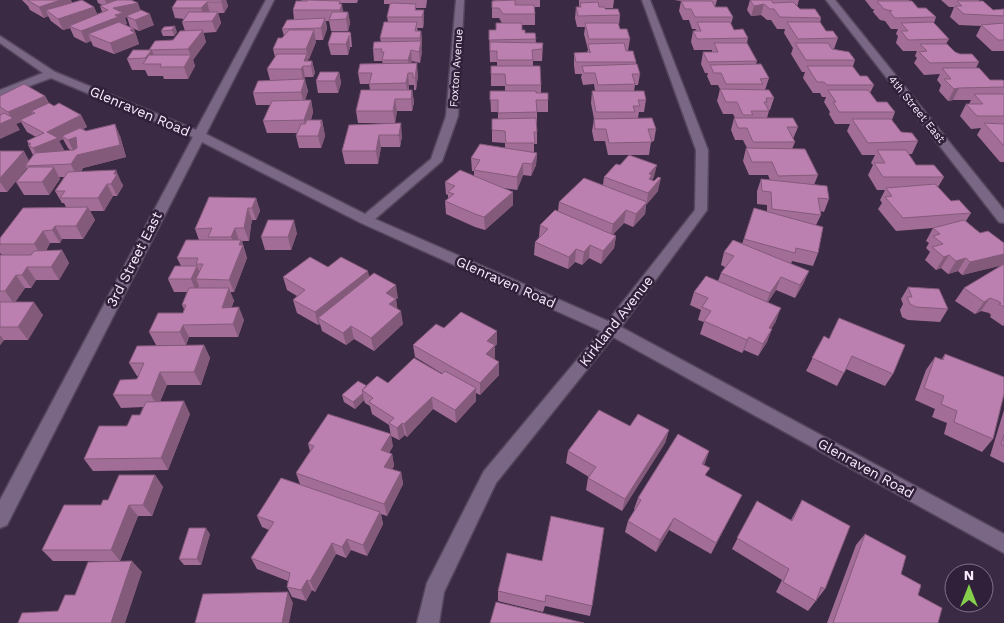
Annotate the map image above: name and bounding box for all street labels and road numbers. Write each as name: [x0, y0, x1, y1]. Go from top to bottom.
street label: Foxton Avenue: [447, 28, 466, 108]
street label: 4th Street East: [886, 73, 948, 146]
street label: Glenraven Road: [87, 83, 193, 139]
street label: 3rd Street East: [103, 209, 165, 309]
street label: Glenraven Road: [454, 253, 558, 311]
street label: Kirkland Avenue: [576, 273, 656, 369]
street label: Glenraven Road: [815, 435, 917, 501]

